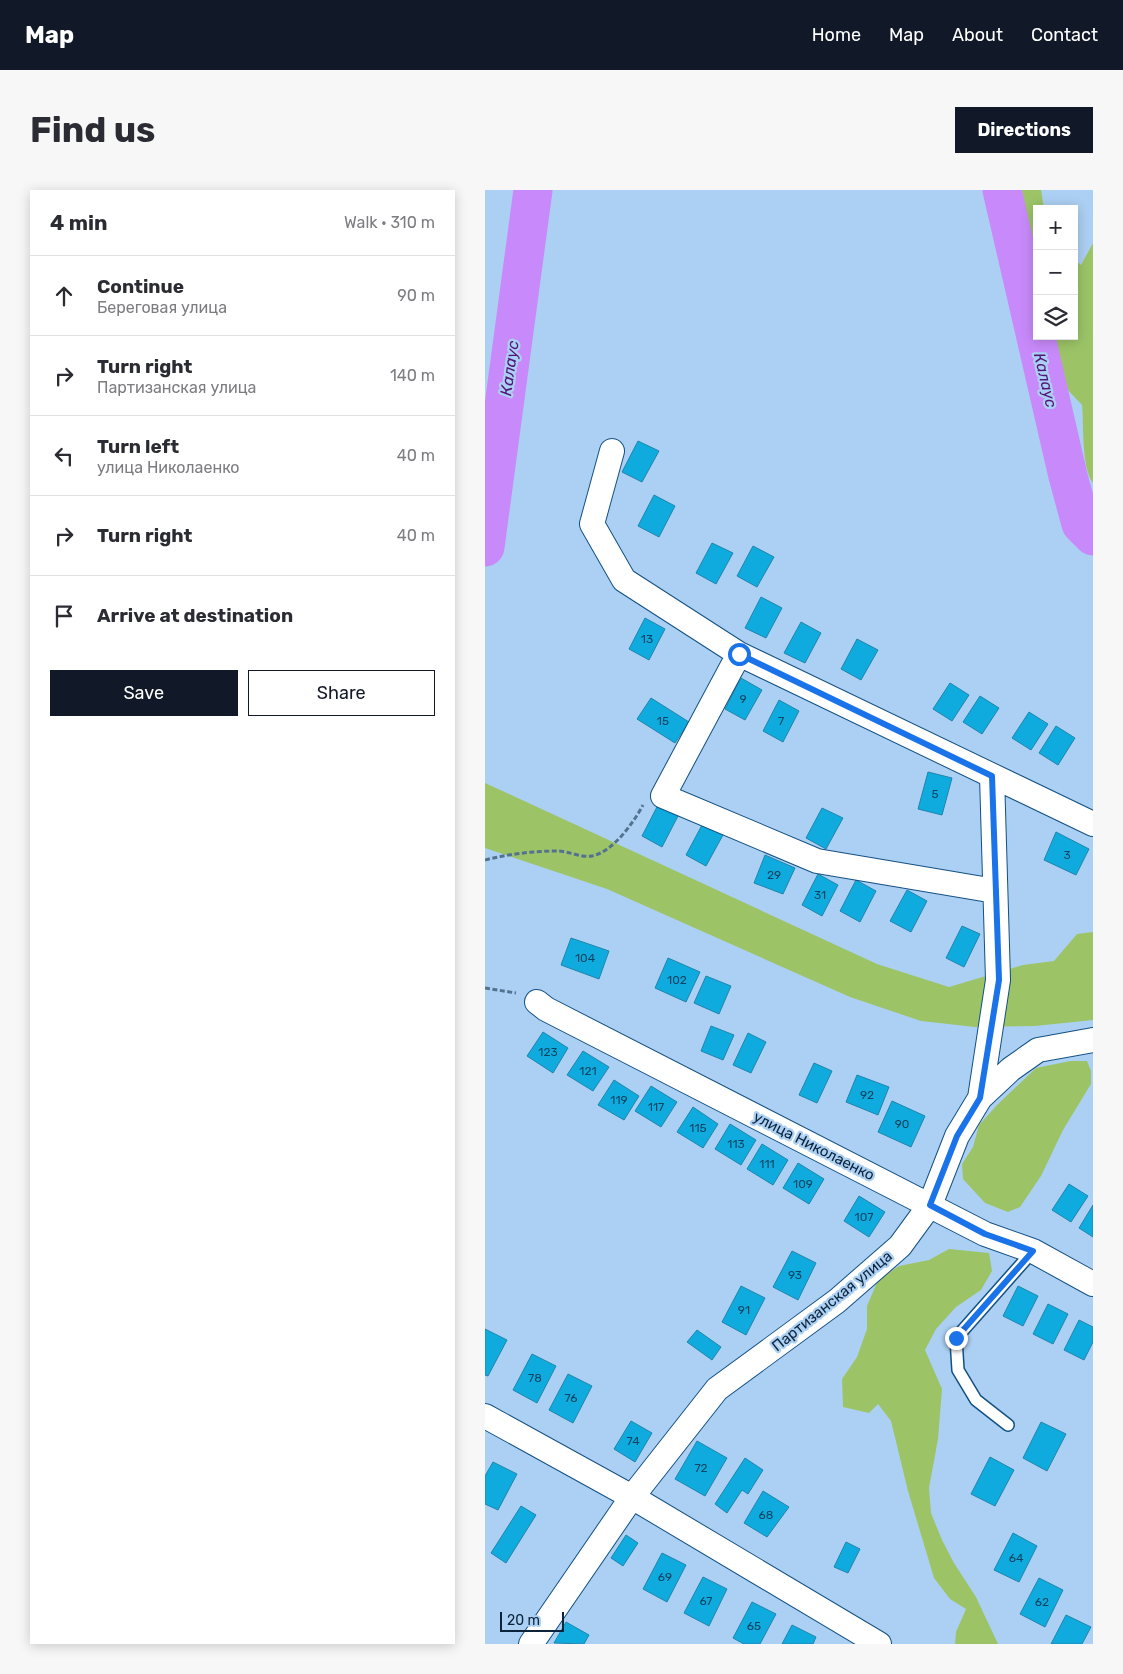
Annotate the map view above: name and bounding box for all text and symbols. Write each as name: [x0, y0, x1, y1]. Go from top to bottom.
text: Map: [25, 21, 74, 49]
text: Home: [812, 24, 861, 46]
text: Map: [889, 24, 924, 46]
text: About: [952, 24, 1003, 46]
text: Contact: [1031, 24, 1098, 46]
button: Directions: [955, 107, 1093, 153]
text: Find us: [30, 109, 155, 151]
map controls: [1033, 205, 1078, 340]
button: +: [1033, 205, 1078, 250]
text: 4 min: [50, 210, 108, 235]
text: Walk · 310 m: [344, 213, 435, 232]
button: −: [1033, 250, 1078, 295]
text: Continue: [97, 275, 184, 298]
icon: ahead: [50, 282, 78, 310]
text: 90 m: [397, 286, 435, 305]
button: layers: [1033, 295, 1078, 340]
text: Береговая улица: [97, 298, 227, 317]
water label: Калаус: [496, 339, 523, 397]
water label: Калаус: [1030, 351, 1061, 410]
text: Turn right: [97, 355, 192, 378]
icon: right: [50, 362, 78, 390]
text: 140 m: [390, 366, 435, 385]
text: Партизанская улица: [97, 378, 256, 397]
text: Turn left: [97, 435, 179, 458]
icon: left: [50, 442, 78, 470]
text: 40 m: [397, 446, 435, 465]
text: улица Николаенко: [97, 458, 240, 477]
icon: right: [50, 522, 78, 550]
text: Turn right: [97, 524, 192, 547]
text: 40 m: [397, 526, 435, 545]
icon: arrive: [50, 602, 78, 630]
text: Arrive at destination: [97, 604, 293, 627]
house number: 13: [641, 632, 653, 646]
route start: [728, 643, 751, 666]
button: Save: [50, 670, 238, 716]
button: Share: [248, 670, 435, 716]
house number: 9: [739, 692, 747, 706]
house number: 15: [657, 714, 669, 728]
house number: 7: [778, 714, 784, 728]
house number: 5: [931, 787, 939, 801]
house number: 3: [1063, 848, 1071, 862]
house number: 29: [767, 868, 781, 882]
house number: 31: [814, 888, 826, 902]
house number: 104: [575, 951, 596, 965]
house number: 102: [667, 973, 687, 987]
house number: 123: [538, 1045, 558, 1059]
house number: 121: [579, 1064, 597, 1078]
house number: 92: [860, 1088, 874, 1102]
house number: 119: [610, 1093, 628, 1107]
house number: 117: [648, 1100, 664, 1114]
street label: улица Николаенко: [750, 1108, 878, 1184]
house number: 90: [895, 1117, 909, 1131]
house number: 115: [689, 1121, 707, 1135]
house number: 113: [727, 1137, 745, 1151]
house number: 111: [759, 1157, 775, 1171]
house number: 109: [793, 1177, 813, 1191]
house number: 107: [855, 1210, 873, 1224]
street label: Партизанская улица: [768, 1247, 896, 1355]
house number: 93: [788, 1268, 802, 1282]
house number: 91: [738, 1303, 750, 1317]
route end: [945, 1327, 968, 1350]
house number: 78: [528, 1371, 542, 1385]
house number: 76: [564, 1391, 578, 1405]
house number: 74: [626, 1434, 640, 1448]
house number: 72: [694, 1461, 708, 1475]
house number: 68: [759, 1508, 773, 1522]
house number: 64: [1009, 1551, 1024, 1565]
house number: 69: [658, 1570, 672, 1584]
house number: 67: [699, 1594, 713, 1608]
house number: 62: [1035, 1595, 1049, 1609]
scale bar: [500, 1609, 564, 1632]
text: 20 m: [507, 1612, 540, 1629]
house number: 65: [747, 1619, 761, 1633]

